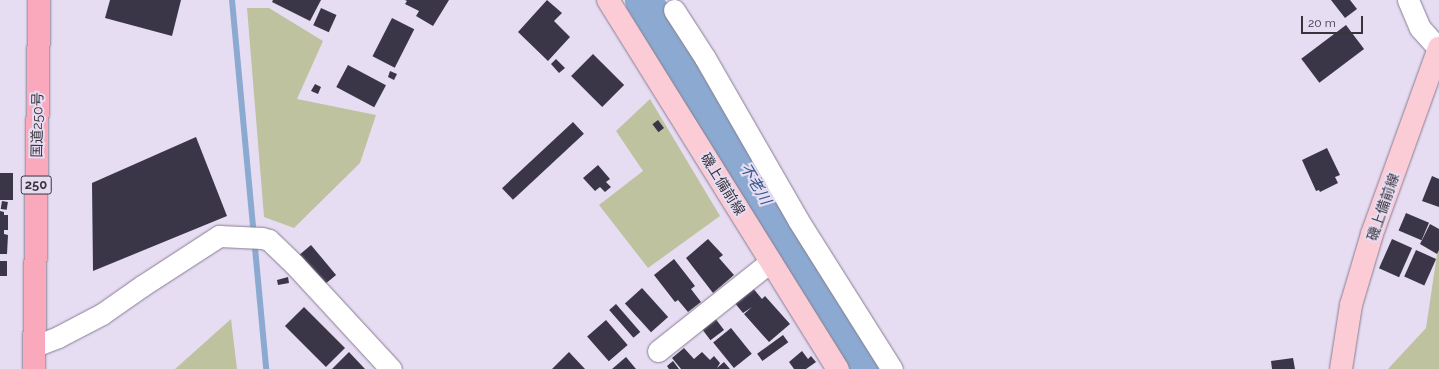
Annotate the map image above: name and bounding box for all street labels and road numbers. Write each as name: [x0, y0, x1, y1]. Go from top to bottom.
street label: 国道250号: [28, 92, 46, 158]
street label: 磯上備前線: [697, 150, 749, 218]
street label: 磯上備前線: [1364, 171, 1402, 243]
road number: 250: [20, 174, 52, 196]

